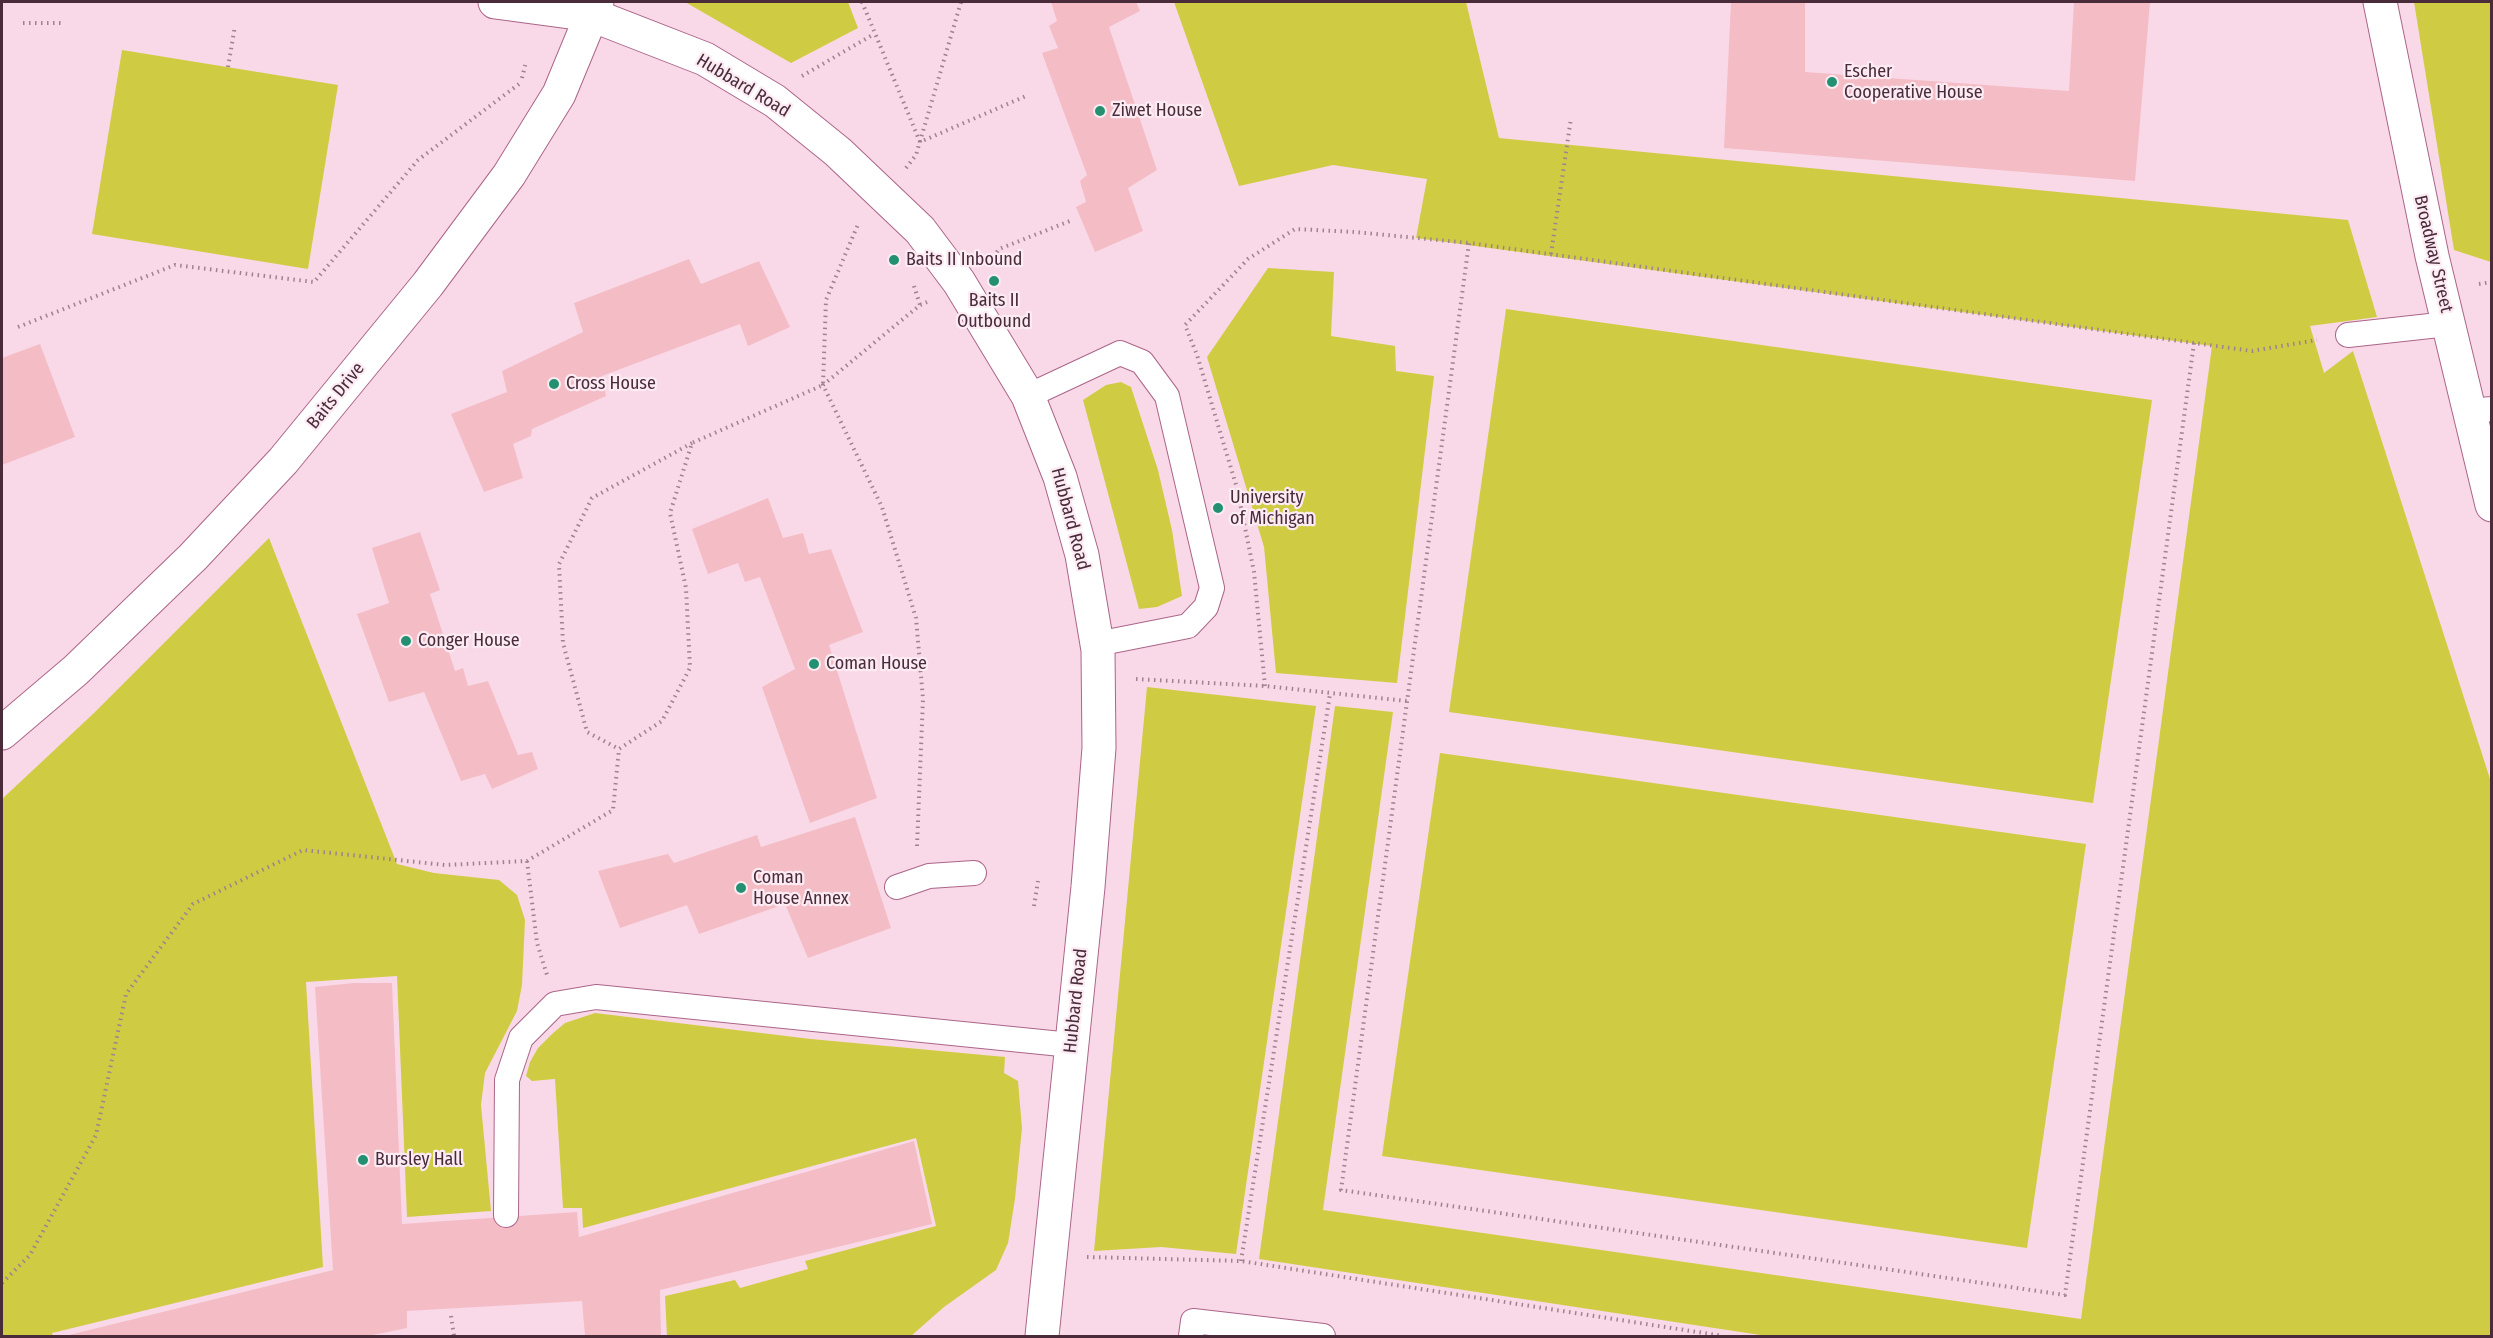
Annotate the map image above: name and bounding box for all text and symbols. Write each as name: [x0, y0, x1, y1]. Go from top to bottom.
street label: Hubbard Road: [692, 50, 794, 122]
place label: Escher Cooperative House: [1844, 61, 1983, 104]
marker: Escher Cooperative House: [1825, 75, 1839, 89]
place label: Ziwet House: [1112, 100, 1202, 122]
marker: Ziwet House: [1093, 104, 1107, 118]
street label: Broadway Street: [2409, 193, 2457, 315]
place label: Baits II Inbound: [906, 249, 1022, 271]
marker: Baits II Inbound: [887, 253, 901, 267]
marker: Baits II Outbound: [987, 274, 1001, 288]
place label: Baits II Outbound: [957, 290, 1031, 332]
street label: Baits Drive: [303, 358, 369, 434]
place label: Cross House: [566, 373, 656, 395]
marker: Cross House: [547, 377, 561, 391]
street label: Hubbard Road: [1046, 465, 1094, 573]
place label: University of Michigan: [1230, 487, 1315, 530]
marker: University of Michigan: [1211, 501, 1225, 515]
place label: Conger House: [418, 630, 520, 652]
marker: Conger House: [399, 634, 413, 648]
place label: Coman House: [826, 653, 927, 675]
marker: Coman House: [807, 657, 821, 671]
place label: Coman House Annex: [753, 867, 849, 910]
marker: Coman House Annex: [734, 881, 748, 895]
street label: Hubbard Road: [1060, 948, 1092, 1054]
place label: Bursley Hall: [375, 1149, 463, 1171]
marker: Bursley Hall: [356, 1153, 370, 1167]

